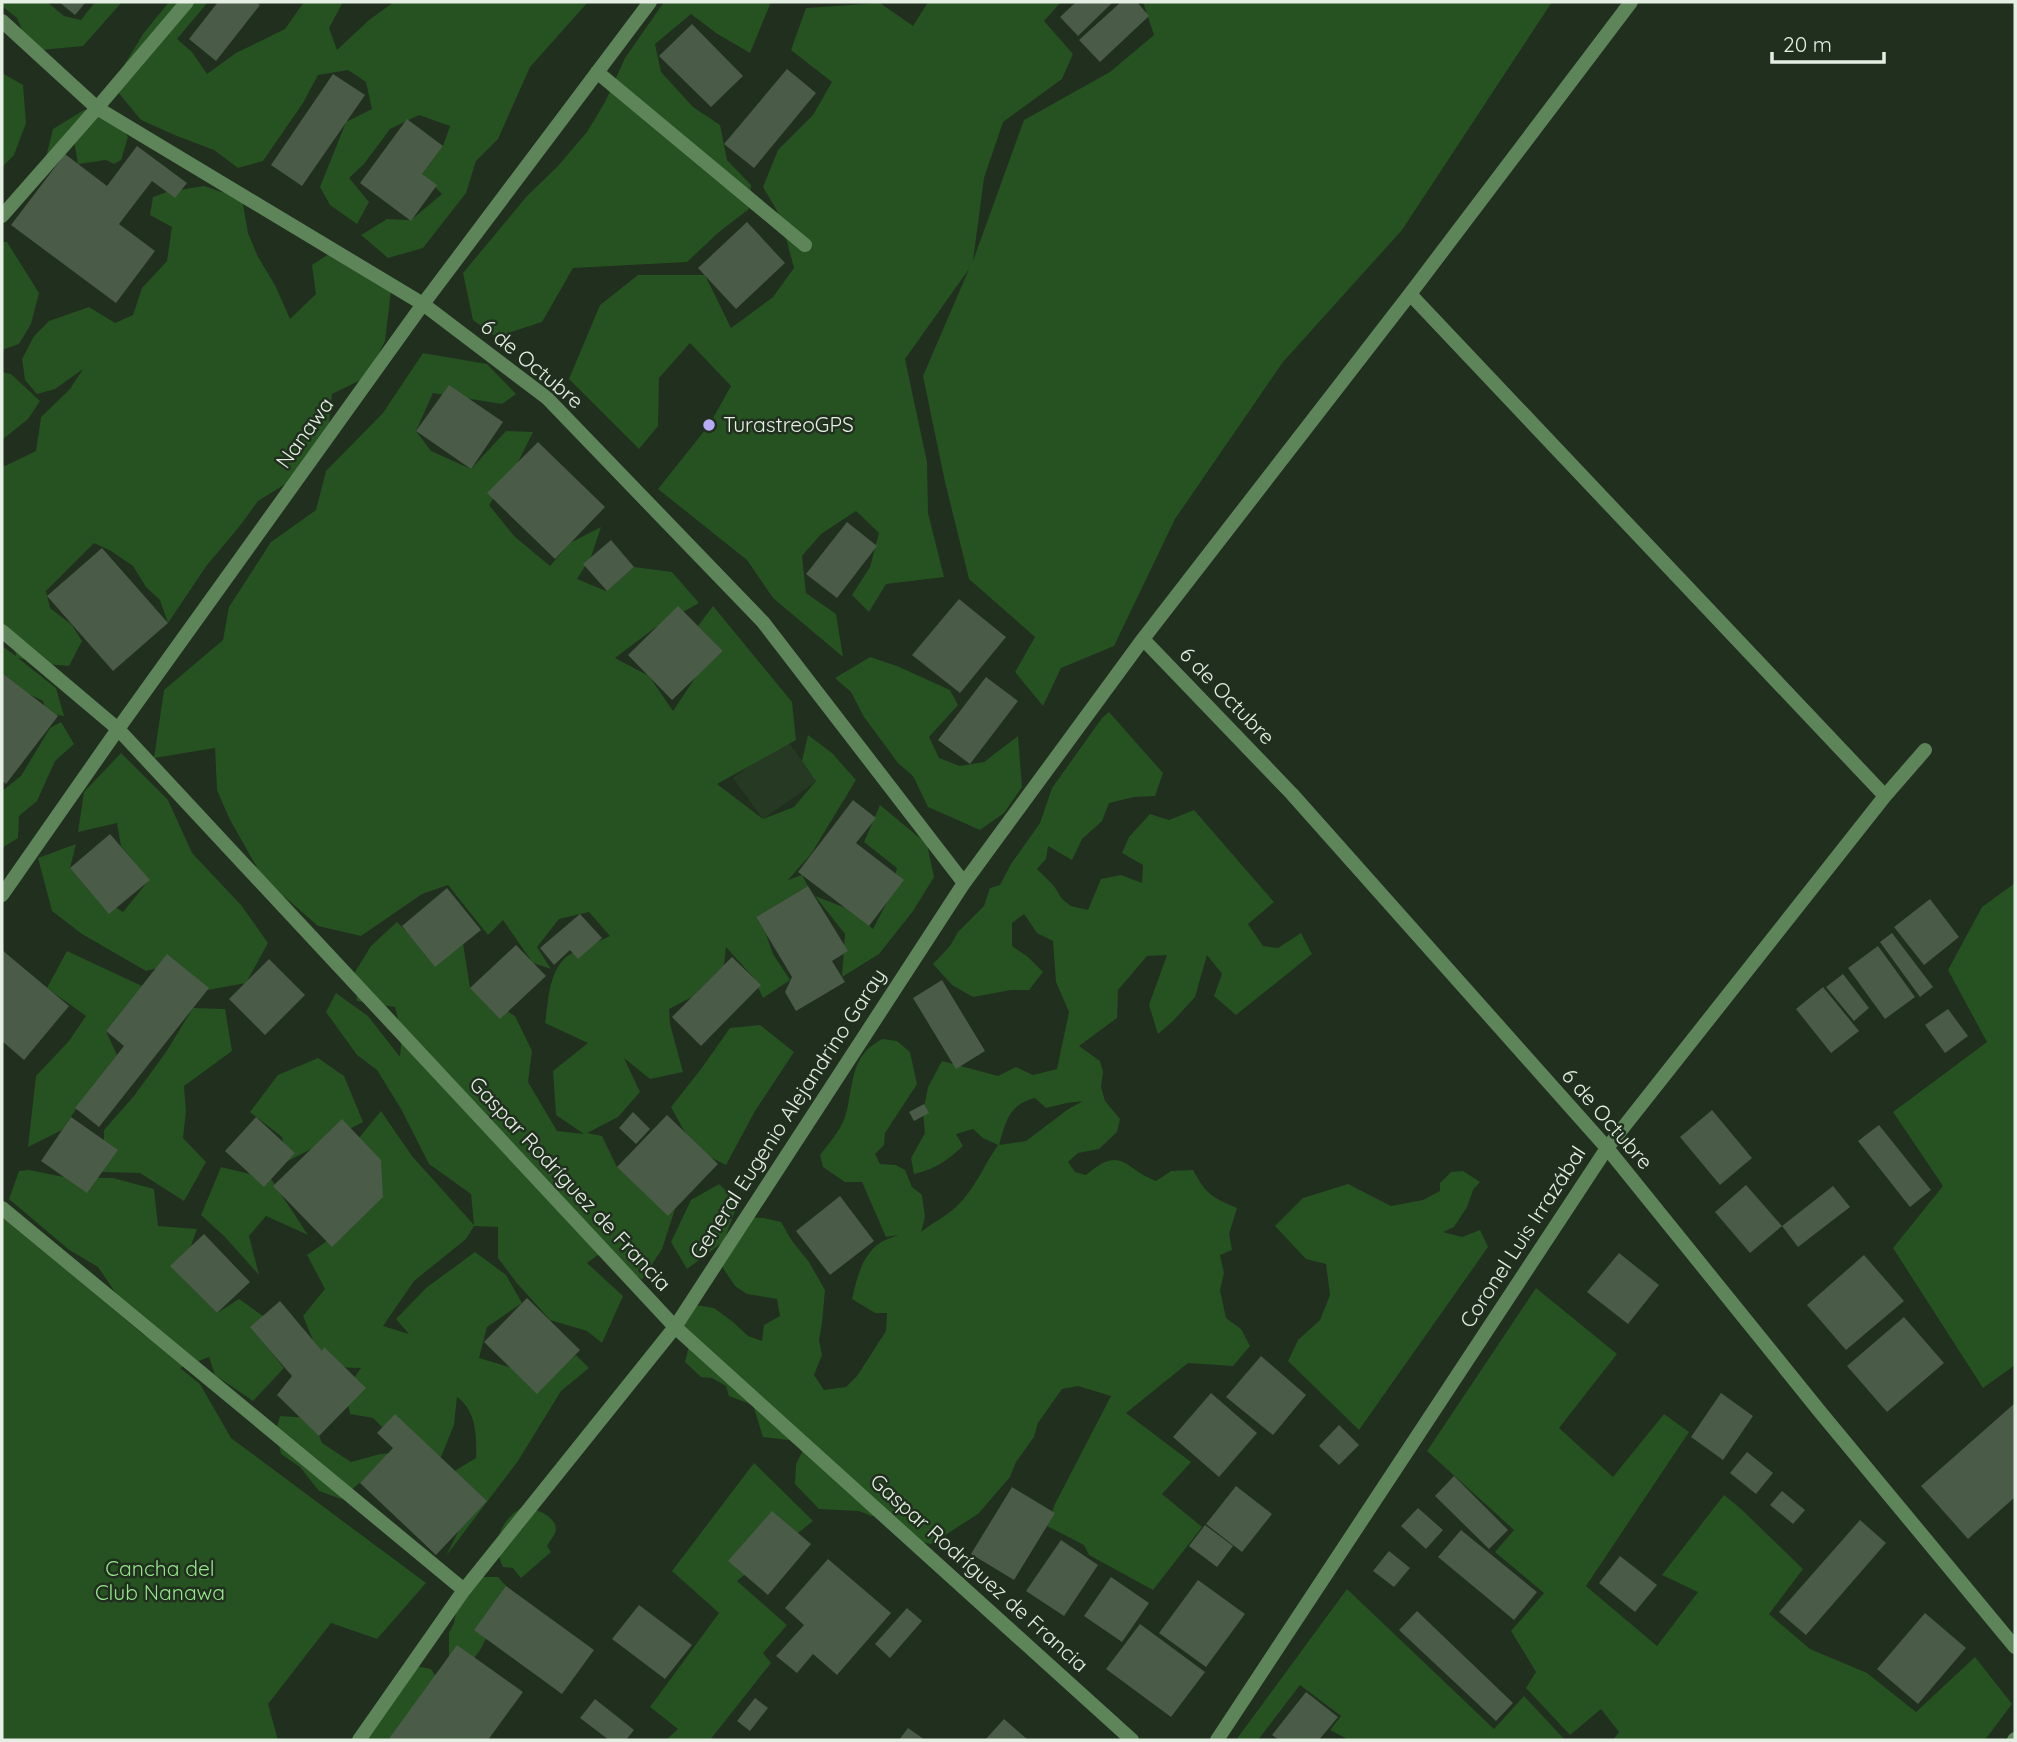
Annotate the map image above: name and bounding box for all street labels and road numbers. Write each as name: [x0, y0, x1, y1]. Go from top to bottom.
street label: 6 de Octubre: [476, 313, 589, 414]
street label: Nanawa: [270, 392, 339, 473]
street label: 6 de Octubre: [1175, 641, 1281, 750]
street label: General Eugenio Alejandrino Garay: [683, 963, 891, 1264]
street label: 6 de Octubre: [1557, 1062, 1659, 1174]
street label: Gaspar Rodríguez de Francia: [464, 1071, 677, 1296]
street label: Coronel Luis Irrazábal: [1454, 1141, 1591, 1332]
street label: Gaspar Rodríguez de Francia: [865, 1468, 1094, 1677]

